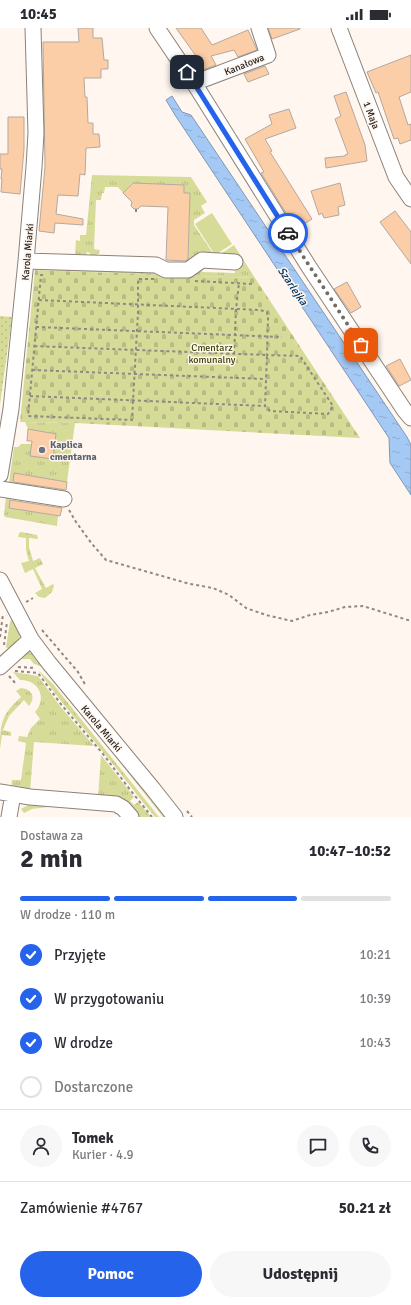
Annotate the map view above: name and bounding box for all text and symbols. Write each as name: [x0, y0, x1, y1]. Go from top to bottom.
text: 10:45: [20, 5, 57, 23]
street label: Kanałowa: [223, 51, 266, 78]
pin: [170, 55, 204, 89]
icon: home: [176, 61, 198, 83]
street label: 1 Maja: [360, 100, 382, 131]
courier: [268, 213, 308, 253]
icon: car: [277, 222, 299, 244]
street label: Karola Miarki: [20, 223, 36, 281]
water label: Szarlejka: [275, 265, 310, 308]
pin: [344, 328, 378, 362]
icon: bag: [350, 334, 372, 356]
park label: Cmentarz komunalny: [189, 342, 236, 366]
place label: Kaplica cmentarna: [50, 439, 97, 463]
marker: Kaplica cmentarna: [37, 445, 47, 455]
street label: Karola Miarki: [78, 703, 124, 754]
text: Dostawa za: [20, 828, 83, 844]
text: 10:47–10:52: [309, 842, 391, 860]
text: 2 min: [20, 843, 83, 875]
text: W drodze · 110 m: [20, 907, 115, 923]
icon: check: [20, 944, 42, 966]
text: Przyjęte: [54, 946, 106, 964]
text: 10:21: [359, 947, 391, 963]
icon: check: [20, 988, 42, 1010]
text: W przygotowaniu: [54, 990, 164, 1008]
text: 10:39: [359, 991, 391, 1007]
icon: check: [20, 1032, 42, 1054]
text: W drodze: [54, 1034, 113, 1052]
text: 10:43: [359, 1035, 391, 1051]
text: Dostarczone: [54, 1078, 133, 1096]
button: person: [20, 1125, 62, 1167]
button: chat: [297, 1125, 339, 1167]
button: phone: [349, 1125, 391, 1167]
text: Tomek: [72, 1129, 114, 1147]
text: Kurier · 4.9: [72, 1147, 134, 1163]
text: Zamówienie #4767: [20, 1199, 143, 1217]
text: 50.21 zł: [339, 1199, 391, 1217]
button: Pomoc: [20, 1251, 202, 1297]
button: Udostępnij: [210, 1251, 391, 1297]

